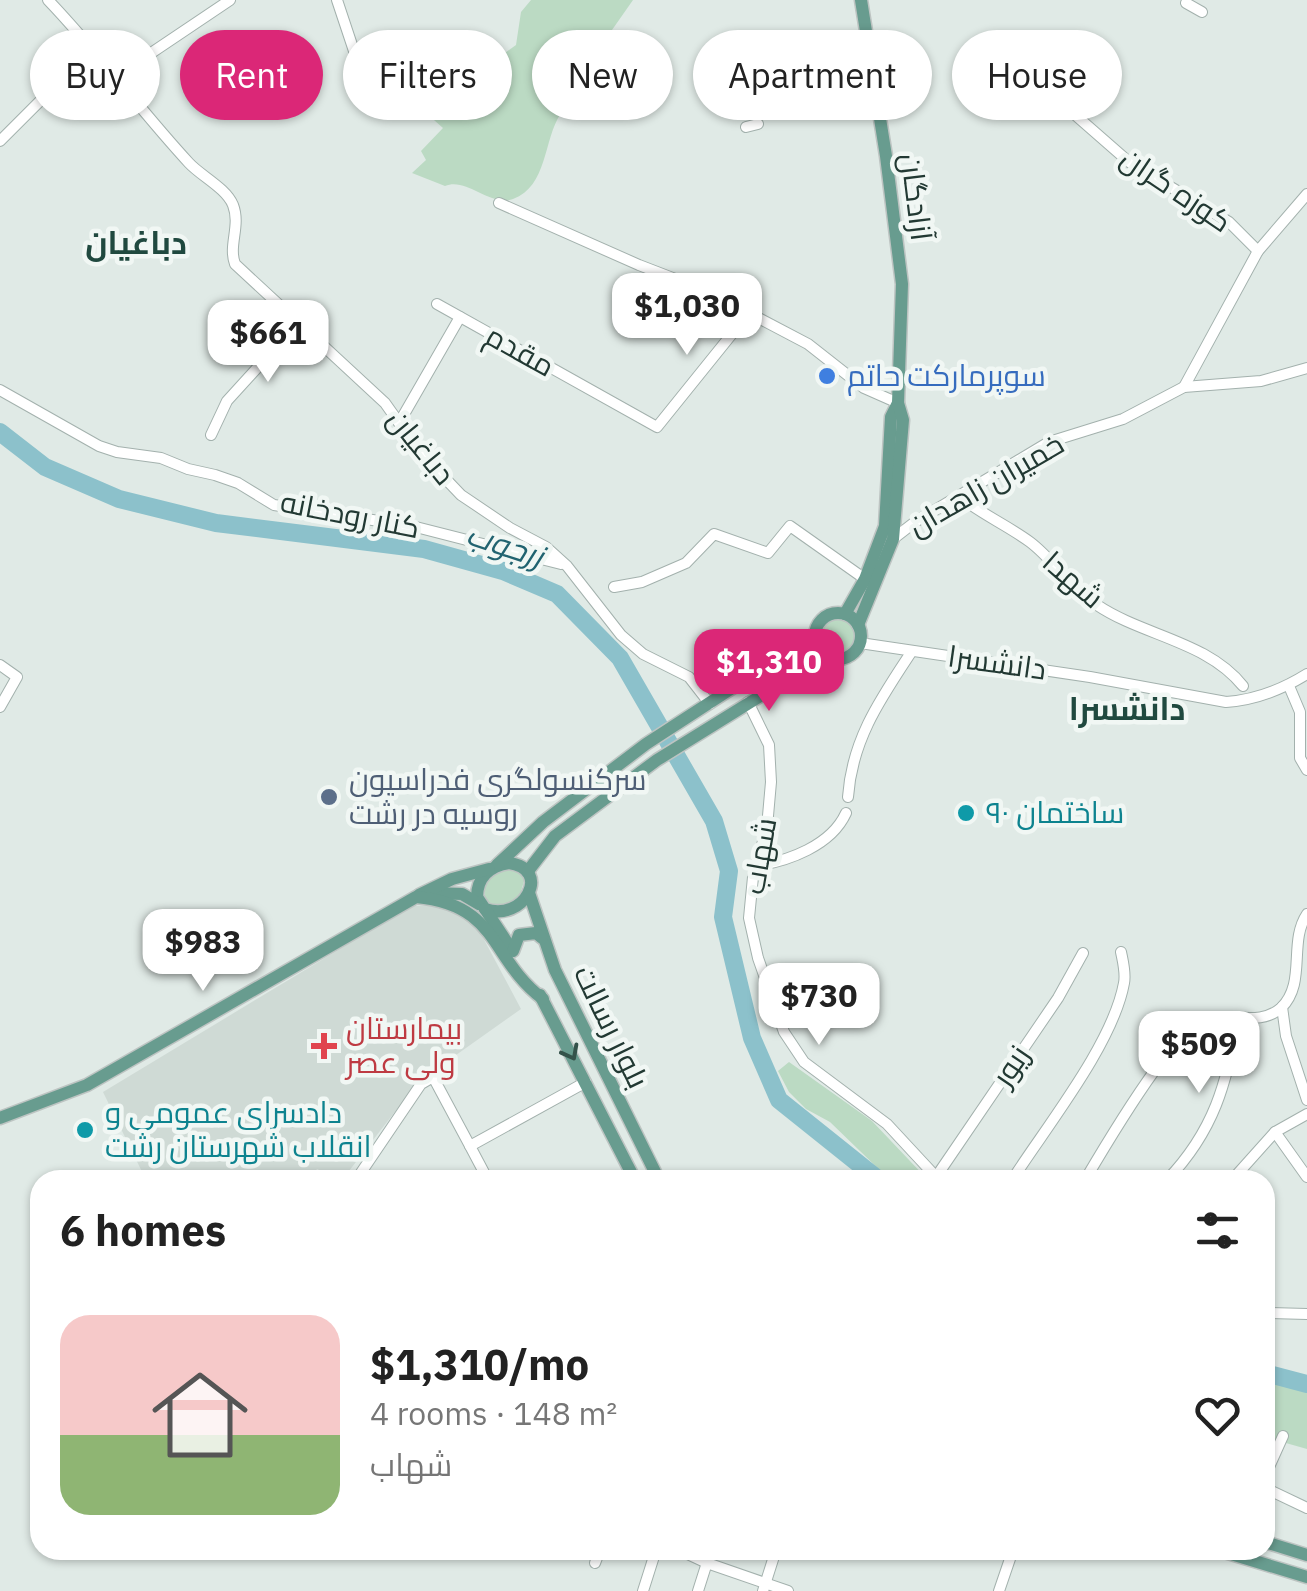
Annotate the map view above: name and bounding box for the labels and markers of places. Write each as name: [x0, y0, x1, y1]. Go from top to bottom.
pin: $1,030: [606, 273, 768, 358]
pin: $661: [209, 300, 327, 385]
place label: سوپرمارکت حاتم: [847, 355, 1046, 396]
marker: سوپرمارکت حاتم: [816, 365, 838, 387]
pin: $1,310: [688, 629, 850, 714]
place label: سرکنسولگری فدراسیون روسیه در رشت: [349, 759, 647, 832]
marker: سرکنسولگری فدراسیون روسیه در رشت: [318, 786, 340, 808]
place label: ساختمان ۹۰: [986, 792, 1124, 831]
marker: ساختمان ۹۰: [955, 802, 977, 824]
pin: $983: [144, 909, 262, 994]
pin: $730: [760, 963, 878, 1048]
place label: بیمارستان ولی عصر: [344, 1008, 462, 1081]
pin: $509: [1140, 1011, 1258, 1096]
marker: بیمارستان ولی عصر: [311, 1033, 337, 1059]
place label: دادسرای عمومی و انقلاب شهرستان رشت: [105, 1092, 372, 1165]
marker: دادسرای عمومی و انقلاب شهرستان رشت: [74, 1119, 96, 1141]

